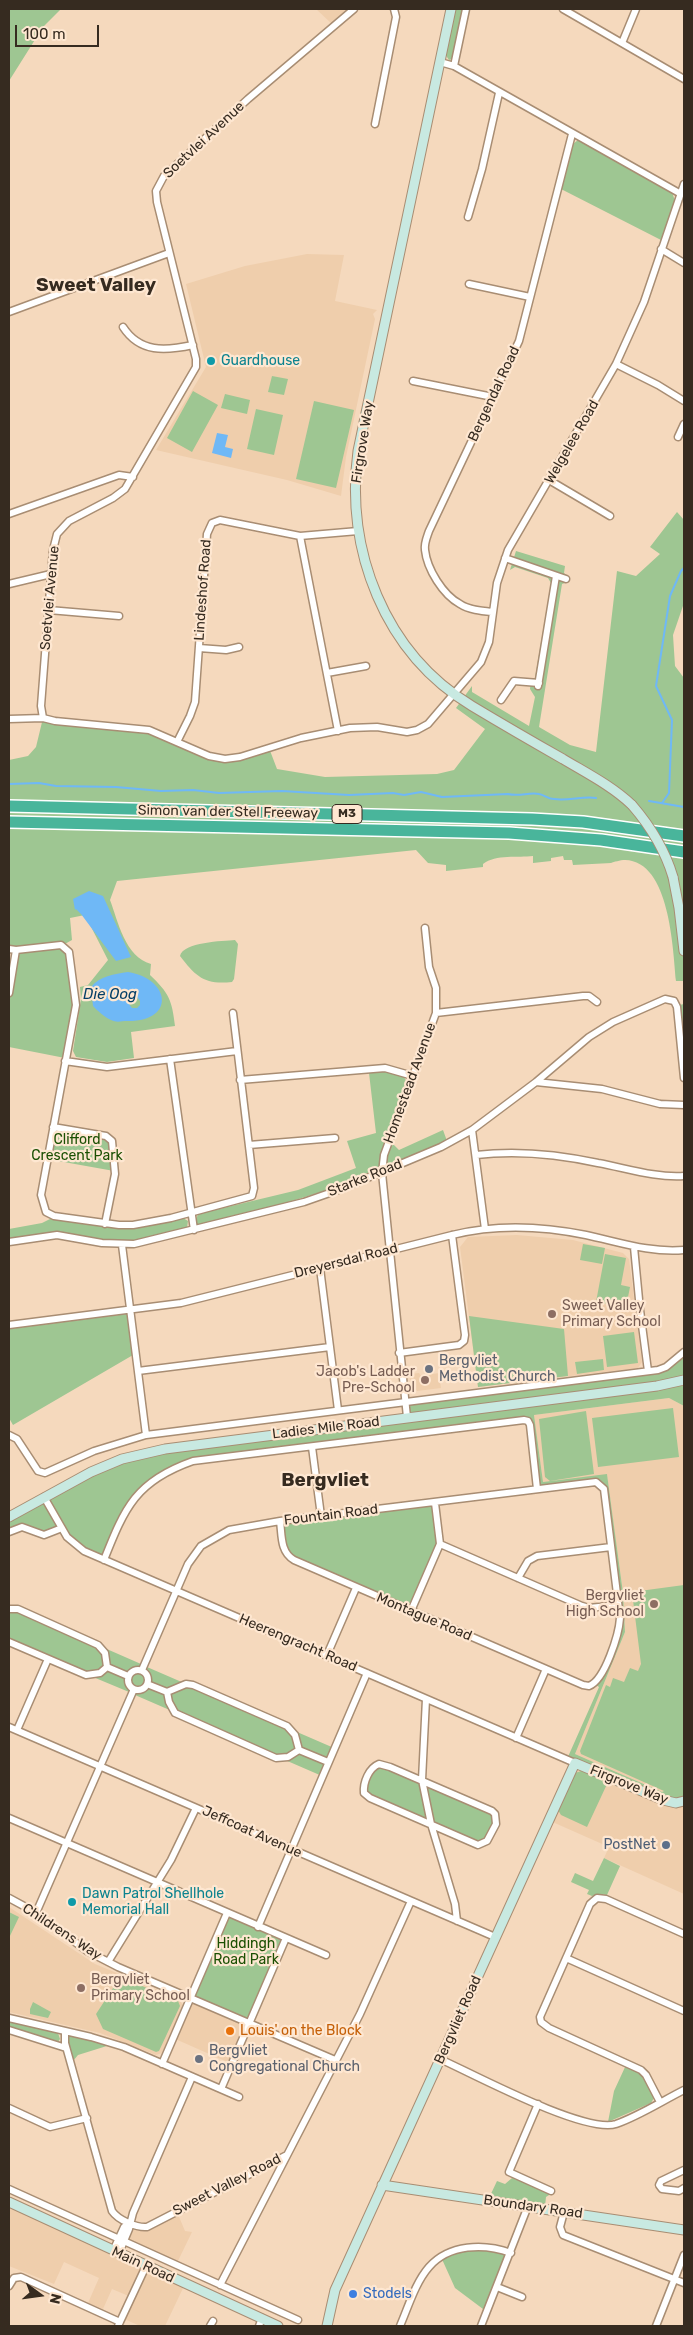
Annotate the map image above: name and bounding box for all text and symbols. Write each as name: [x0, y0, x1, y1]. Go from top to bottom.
scale bar: [18, 15, 101, 47]
text: 100 m: [23, 25, 65, 43]
street label: Soetvlei Avenue: [160, 98, 248, 182]
district label: Sweet Valley: [36, 275, 156, 297]
street label: Bergendal Road: [465, 344, 523, 444]
place label: Guardhouse: [221, 353, 300, 369]
marker: Guardhouse: [205, 355, 217, 367]
street label: Welgelee Road: [541, 397, 603, 487]
street label: Firgrove Way: [348, 400, 378, 484]
street label: Lindeshof Road: [191, 539, 215, 641]
street label: Soetvlei Avenue: [37, 545, 63, 651]
street label: Simon van der Stel Freeway: [138, 802, 318, 822]
road number: M3: [332, 804, 362, 824]
water label: Die Oog: [83, 986, 137, 1004]
street label: Homestead Avenue: [380, 1020, 440, 1146]
park label: Clifford Crescent Park: [31, 1132, 123, 1164]
street label: Starke Road: [325, 1155, 405, 1201]
street label: Dreyersdal Road: [292, 1240, 400, 1282]
place label: Sweet Valley Primary School: [562, 1298, 661, 1330]
marker: Sweet Valley Primary School: [546, 1308, 558, 1320]
place label: Bergvliet Methodist Church: [439, 1353, 555, 1385]
marker: Bergvliet Methodist Church: [423, 1363, 435, 1375]
place label: Jacob's Ladder Pre-School: [316, 1364, 415, 1396]
marker: Jacob's Ladder Pre-School: [419, 1374, 431, 1386]
street label: Ladies Mile Road: [271, 1413, 381, 1443]
district label: Bergvliet: [281, 1470, 369, 1492]
street label: Fountain Road: [283, 1501, 379, 1529]
place label: Bergvliet High School: [566, 1588, 644, 1620]
street label: Montague Road: [374, 1589, 474, 1645]
marker: Bergvliet High School: [648, 1598, 660, 1610]
street label: Heerengracht Road: [236, 1611, 360, 1675]
street label: Firgrove Way: [587, 1762, 671, 1808]
street label: Jeffcoat Avenue: [199, 1802, 305, 1862]
place label: PostNet: [603, 1837, 656, 1853]
marker: PostNet: [660, 1839, 672, 1851]
place label: Dawn Patrol Shellhole Memorial Hall: [82, 1886, 224, 1918]
marker: Dawn Patrol Shellhole Memorial Hall: [66, 1896, 78, 1908]
street label: Childrens Way: [19, 1900, 105, 1964]
park label: Hiddingh Road Park: [213, 1936, 279, 1968]
place label: Bergvliet Primary School: [91, 1972, 190, 2004]
street label: Bergvliet Road: [431, 1973, 485, 2067]
marker: Bergvliet Primary School: [75, 1982, 87, 1994]
place label: Louis' on the Block: [240, 2023, 362, 2039]
marker: Louis' on the Block: [224, 2025, 236, 2037]
place label: Bergvliet Congregational Church: [209, 2043, 360, 2076]
marker: Bergvliet Congregational Church: [193, 2053, 205, 2065]
street label: Sweet Valley Road: [170, 2150, 284, 2220]
street label: Boundary Road: [482, 2192, 584, 2222]
street label: Main Road: [109, 2243, 177, 2287]
north arrow: [15, 2270, 65, 2320]
place label: Stodels: [363, 2286, 412, 2302]
marker: Stodels: [347, 2288, 359, 2300]
text: N: [46, 2292, 65, 2306]

